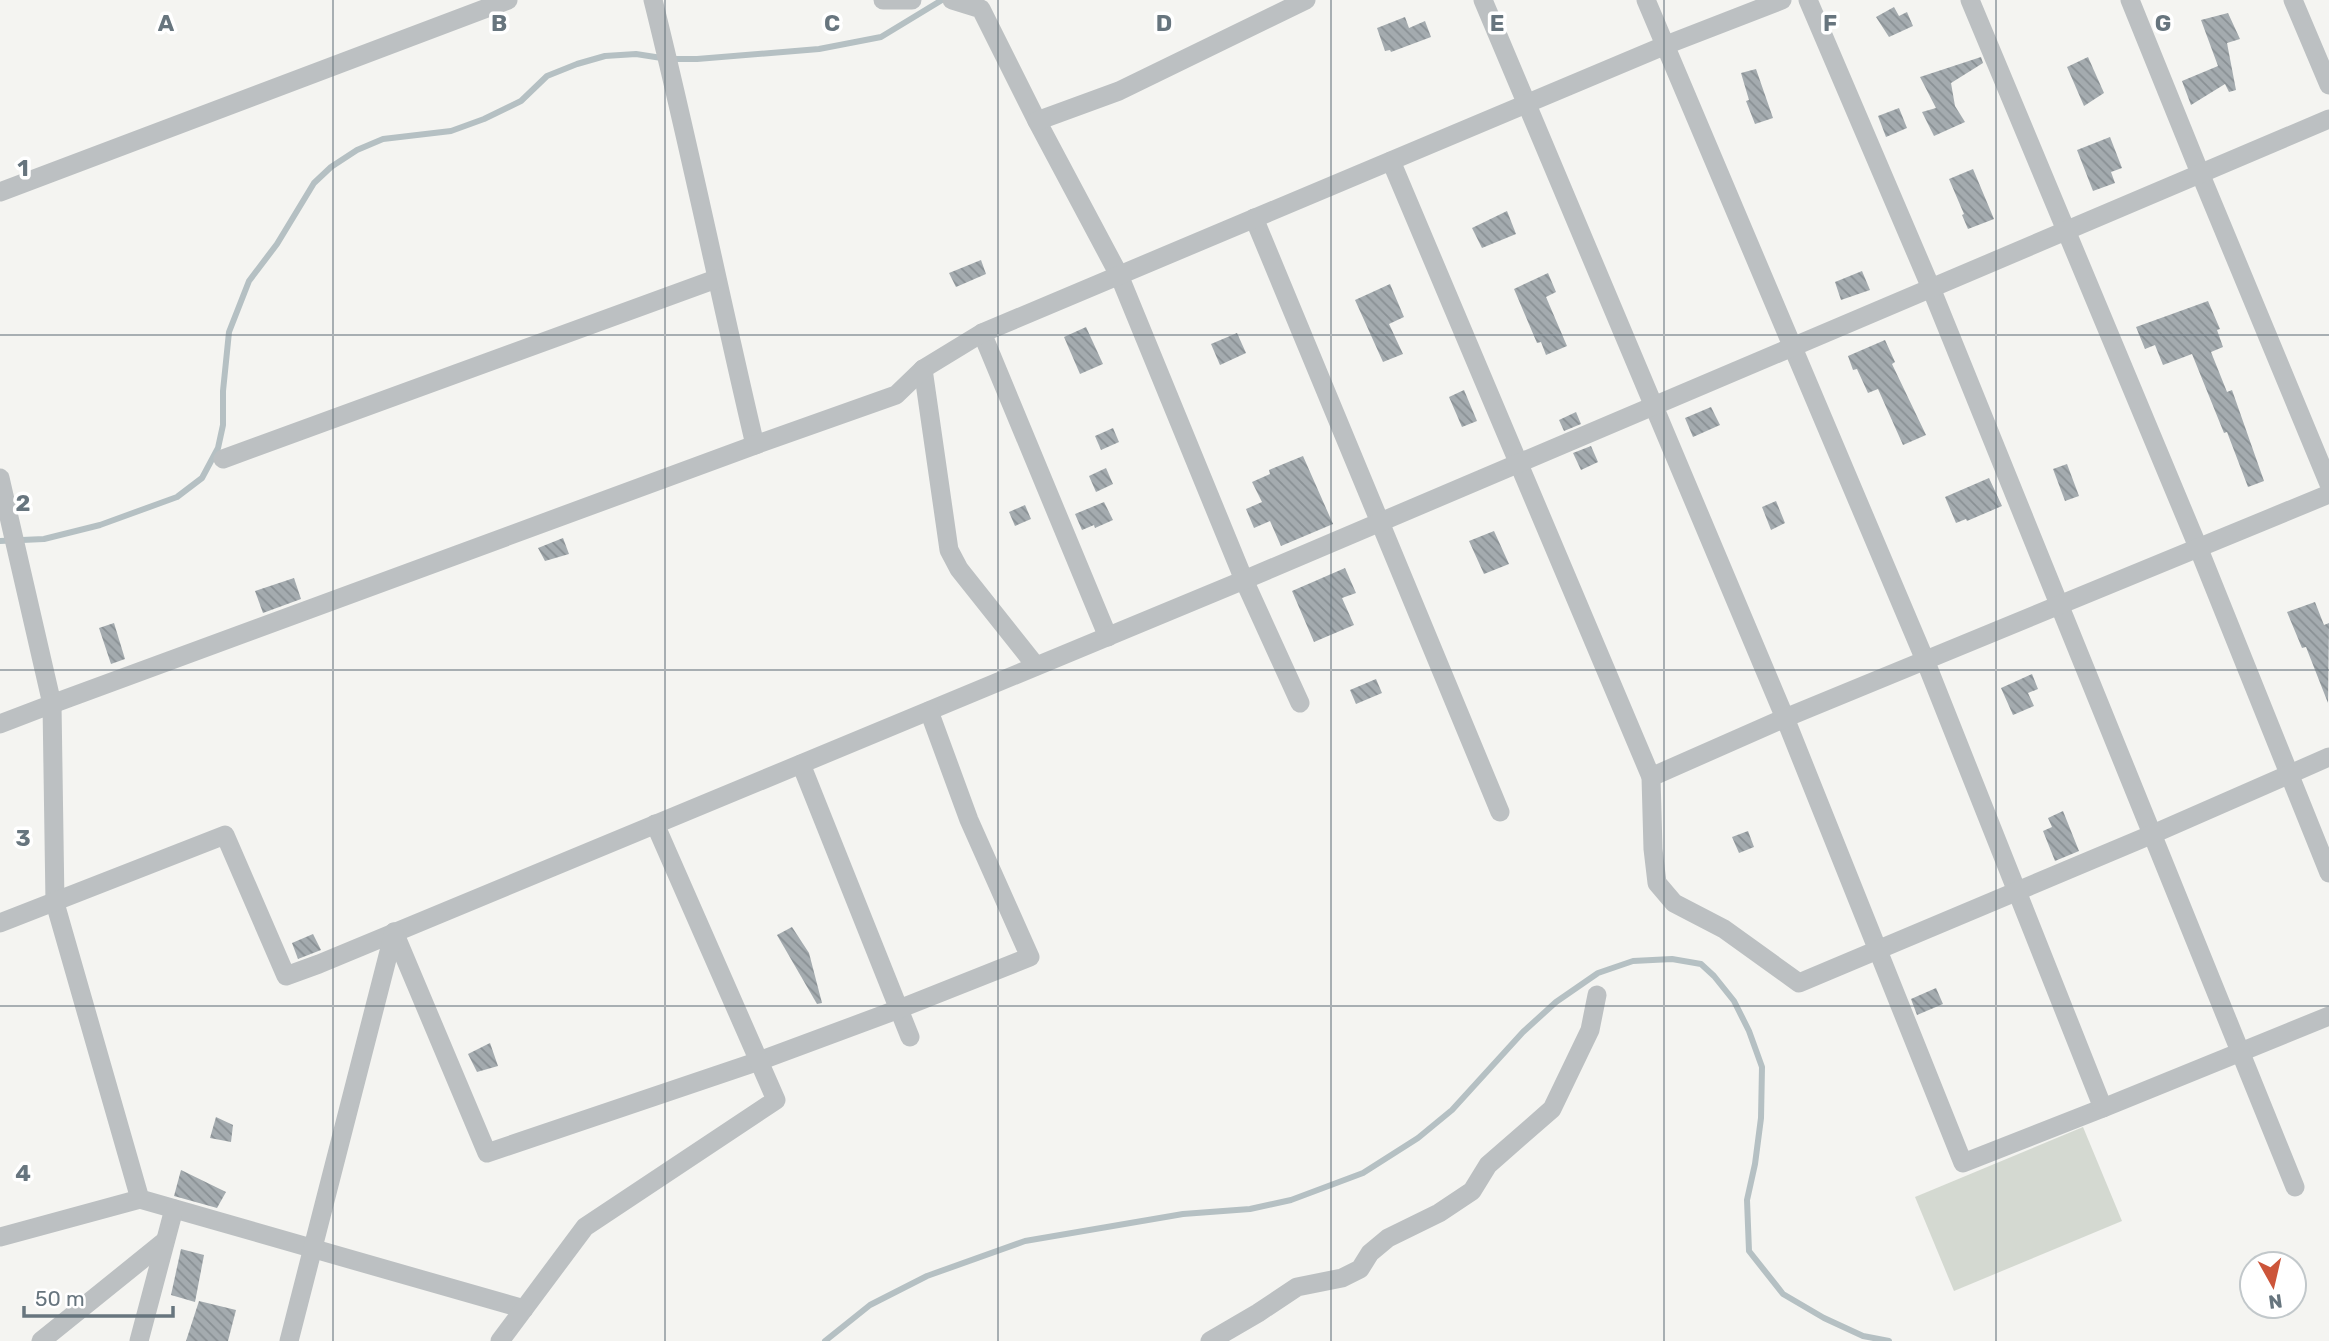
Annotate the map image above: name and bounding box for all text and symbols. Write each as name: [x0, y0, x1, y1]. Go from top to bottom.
text: A: [158, 9, 175, 37]
text: B: [491, 9, 507, 37]
text: C: [824, 9, 840, 37]
text: D: [1156, 9, 1172, 37]
text: E: [1490, 9, 1504, 37]
text: F: [1823, 9, 1837, 37]
text: G: [2155, 9, 2171, 37]
text: 1: [17, 154, 29, 182]
text: 2: [16, 489, 30, 517]
text: 3: [15, 824, 31, 852]
text: 4: [15, 1159, 31, 1187]
north arrow: [2238, 1250, 2308, 1320]
scale bar: [24, 1274, 173, 1318]
text: 50 m: [35, 1286, 85, 1311]
text: N: [2267, 1289, 2284, 1314]

